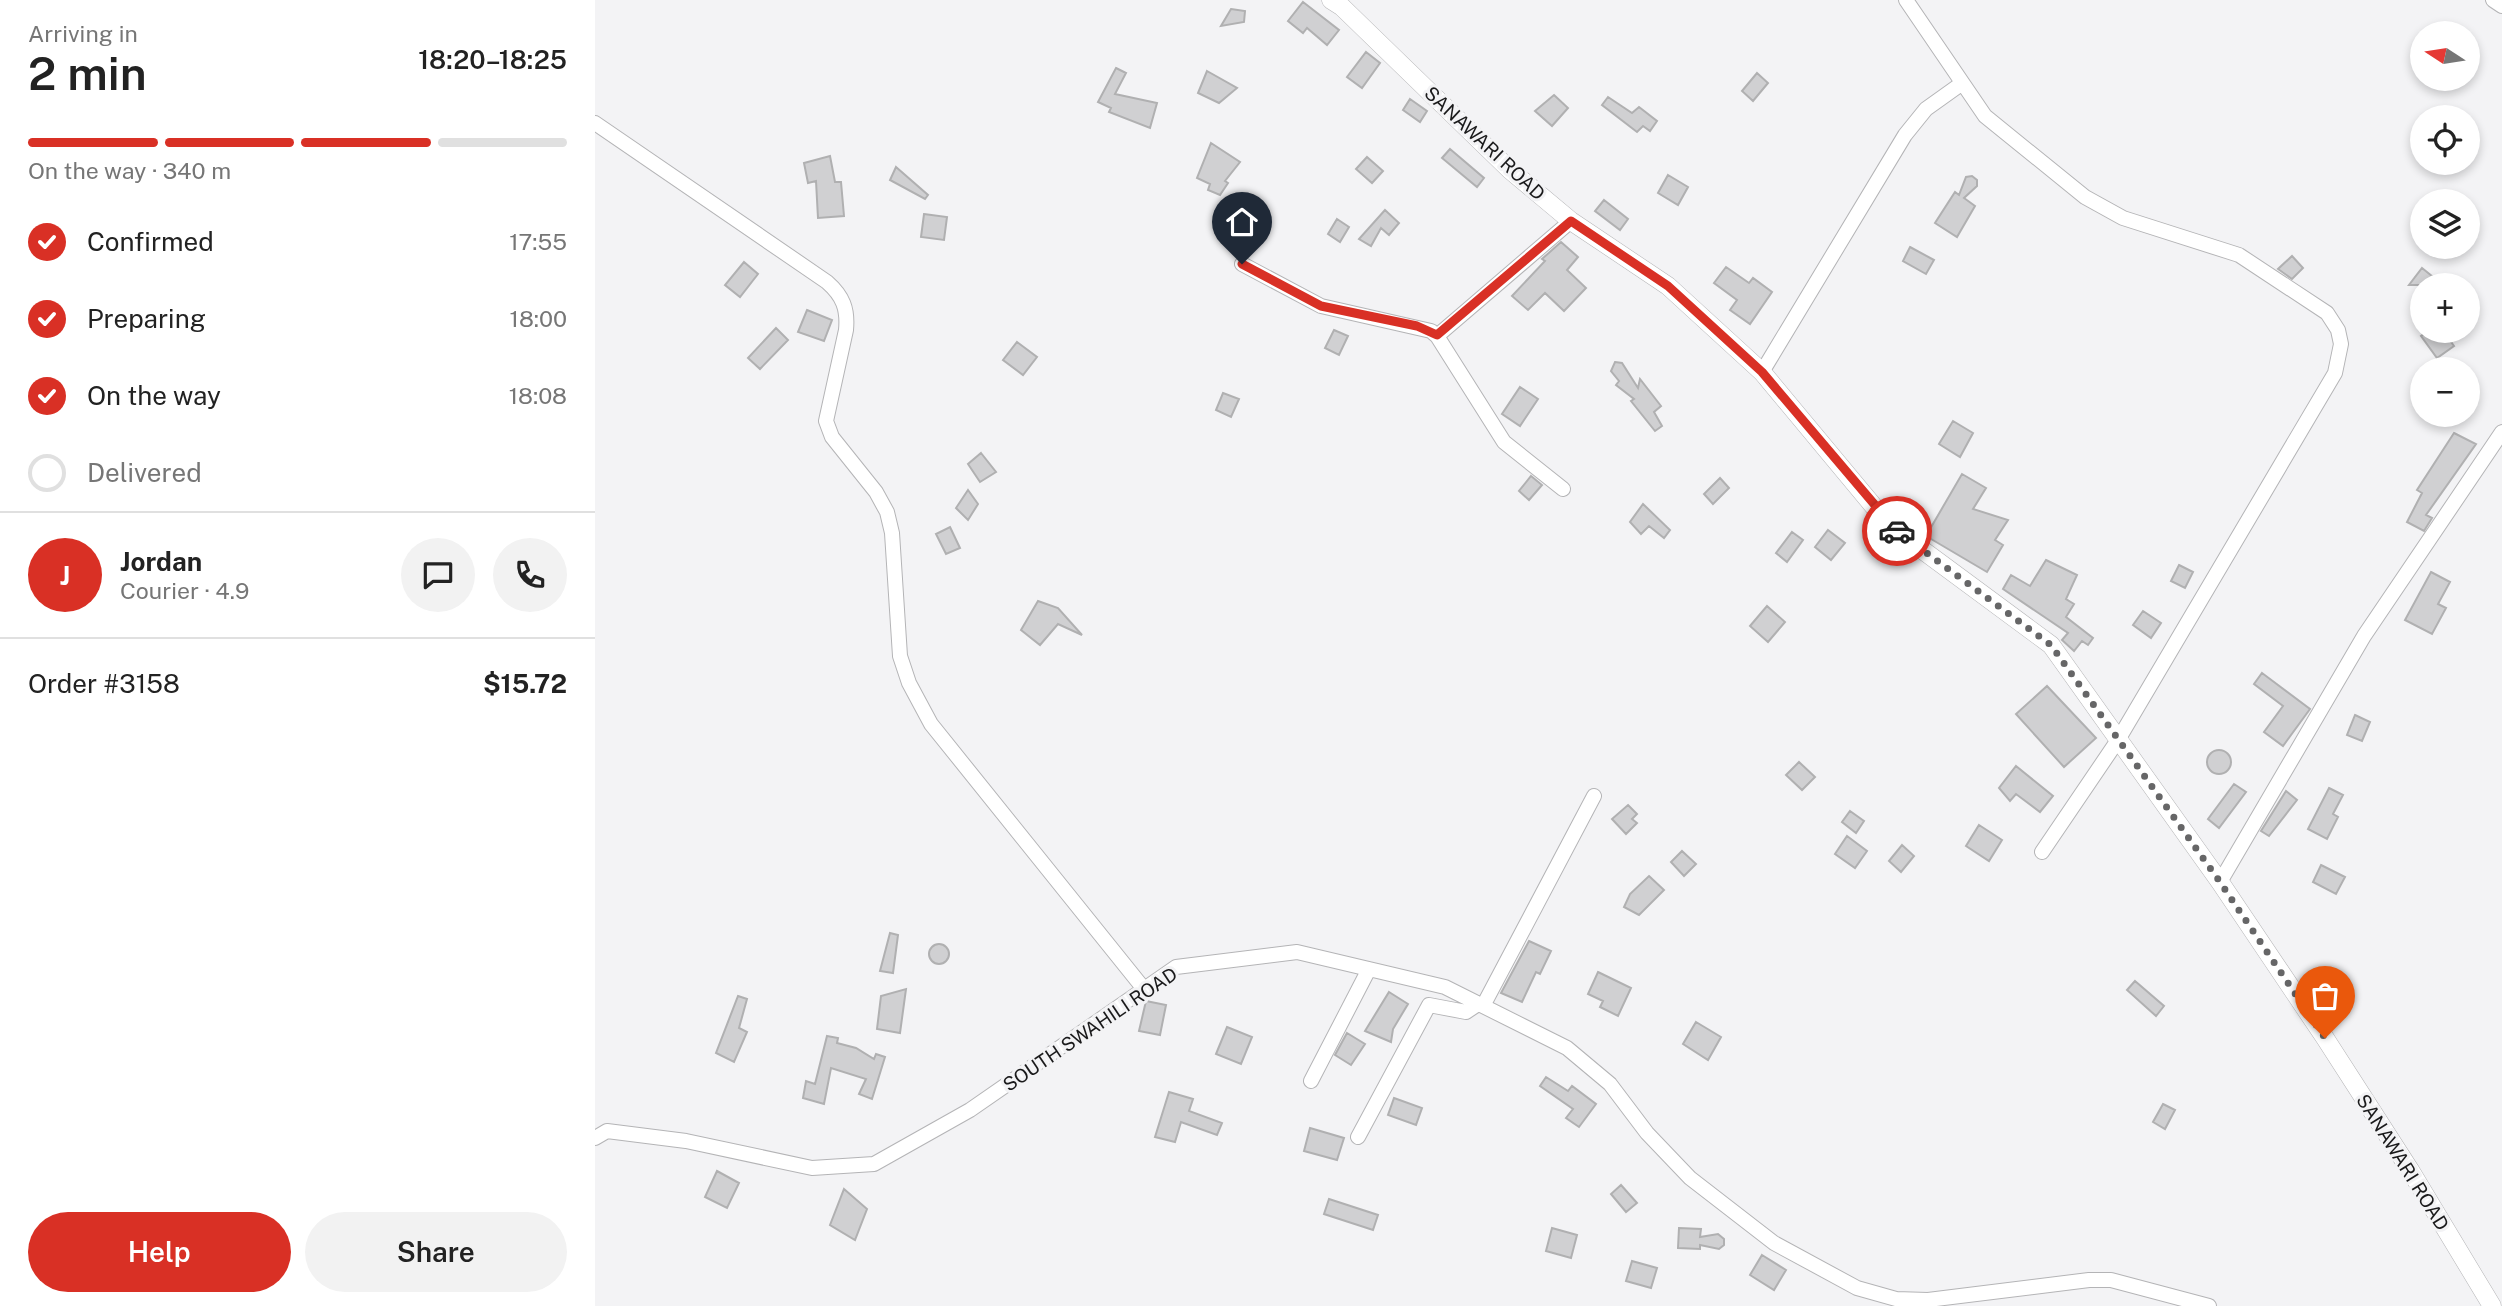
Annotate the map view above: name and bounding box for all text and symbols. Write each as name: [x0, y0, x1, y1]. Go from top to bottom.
text: Arriving in: [28, 20, 138, 47]
north arrow: [2410, 21, 2480, 91]
map controls: [2410, 21, 2480, 427]
text: 18:20–18:25: [418, 44, 567, 75]
text: 2 min: [28, 46, 147, 100]
street label: SANAWARI ROAD: [1420, 82, 1550, 204]
button: locate: [2410, 105, 2480, 175]
text: On the way · 340 m: [28, 157, 231, 184]
button: layers: [2410, 189, 2480, 259]
pin: [1212, 192, 1272, 264]
icon: home: [1223, 203, 1261, 241]
icon: check: [28, 223, 66, 261]
text: Confirmed: [87, 226, 214, 257]
text: 17:55: [509, 228, 567, 255]
button: +: [2410, 273, 2480, 343]
icon: check: [28, 300, 66, 338]
text: Preparing: [87, 303, 206, 334]
text: 18:00: [510, 305, 567, 332]
button: −: [2410, 357, 2480, 427]
icon: check: [28, 377, 66, 415]
text: On the way: [87, 380, 221, 411]
text: 18:08: [509, 382, 567, 409]
text: Delivered: [87, 457, 202, 488]
courier: [1862, 496, 1932, 566]
icon: car: [1878, 512, 1916, 550]
button: chat: [401, 538, 475, 612]
button: phone: [493, 538, 567, 612]
text: Jordan: [120, 546, 202, 577]
text: J: [60, 560, 70, 591]
text: Courier · 4.9: [120, 577, 249, 604]
text: Order #3158: [28, 668, 180, 699]
text: $15.72: [483, 668, 567, 699]
street label: SOUTH SWAHILI ROAD: [999, 963, 1181, 1095]
pin: [2295, 966, 2355, 1038]
icon: bag: [2306, 977, 2344, 1015]
street label: SANAWARI ROAD: [2352, 1090, 2454, 1234]
button: Help: [28, 1212, 291, 1292]
button: Share: [305, 1212, 567, 1292]

